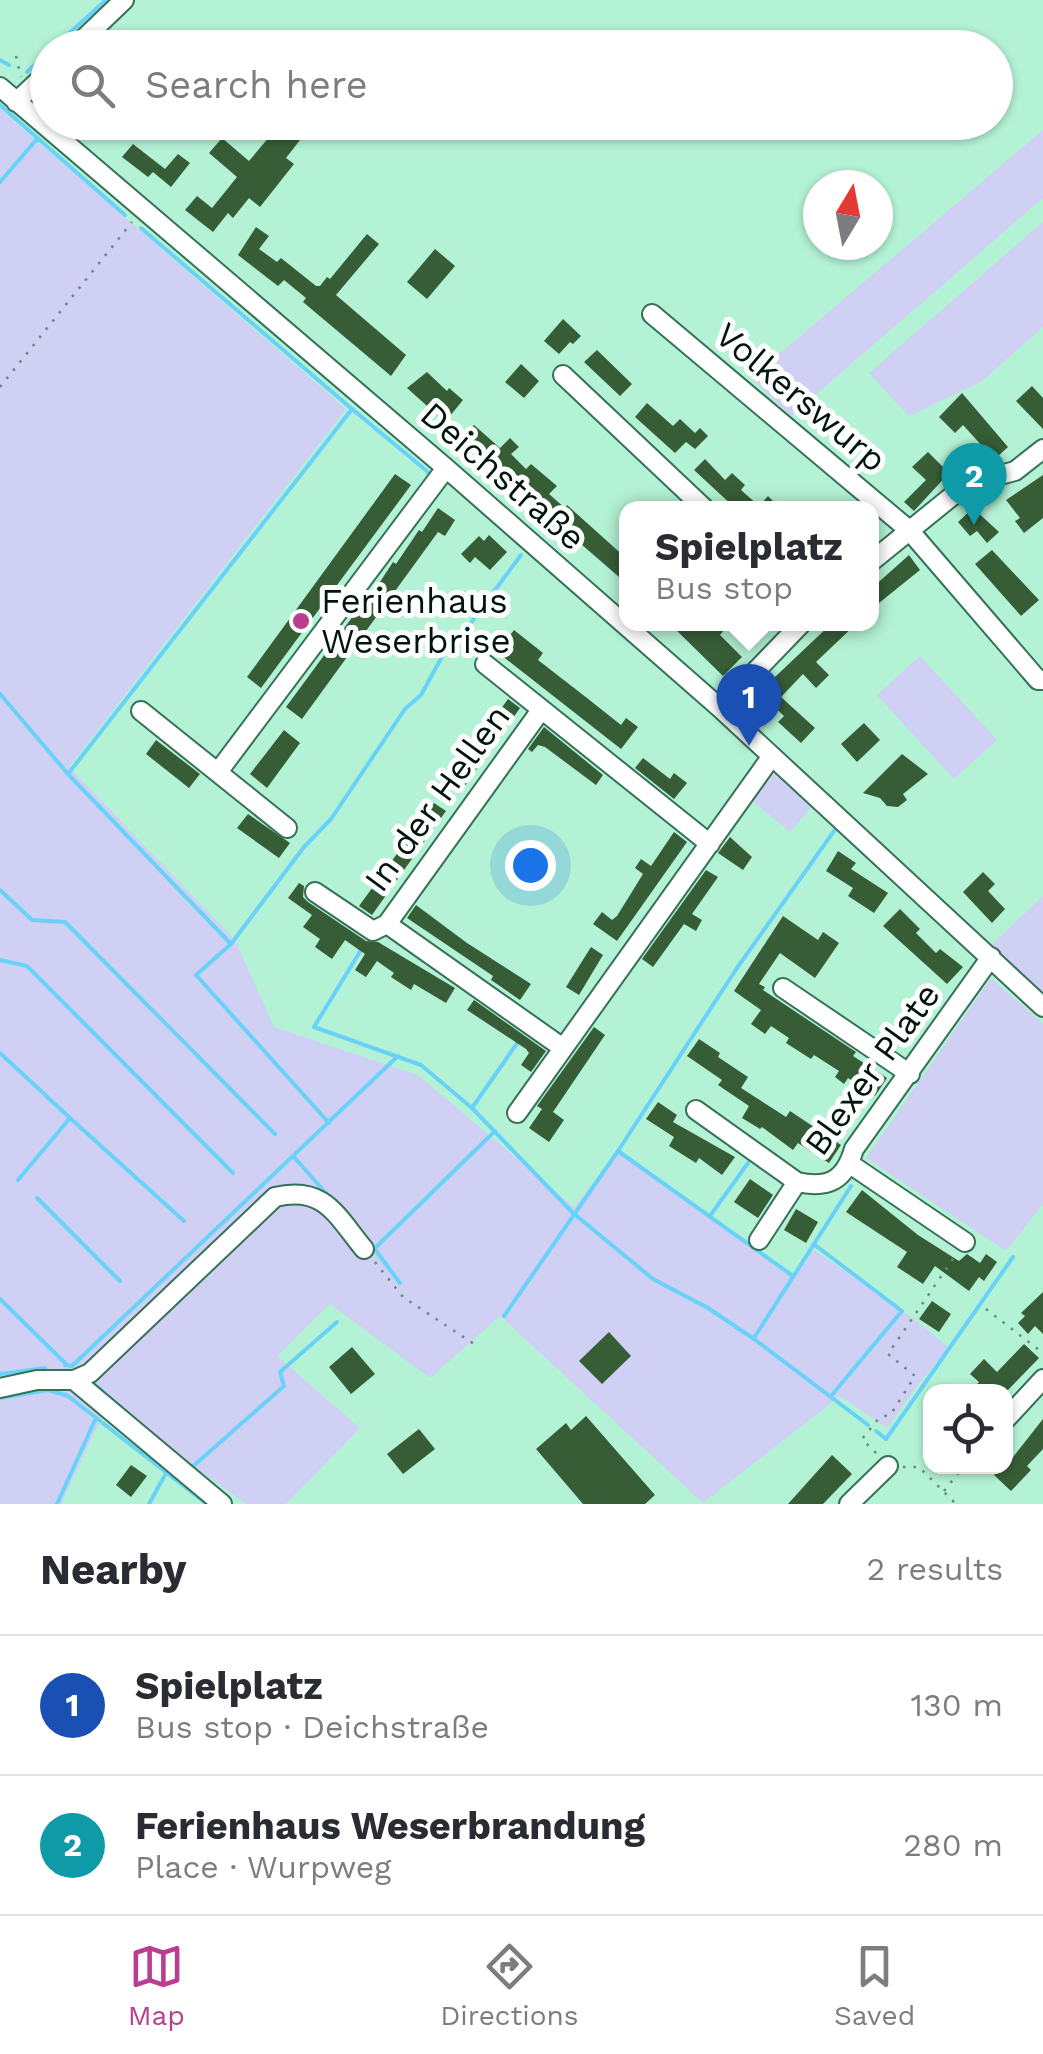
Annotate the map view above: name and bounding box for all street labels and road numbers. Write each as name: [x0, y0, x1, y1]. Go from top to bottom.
street label: Volkerswurp: [707, 313, 895, 481]
street label: Deichstraße: [412, 393, 594, 559]
street label: In der Hellen: [355, 697, 519, 899]
street label: Blexer Plate: [795, 975, 949, 1163]

